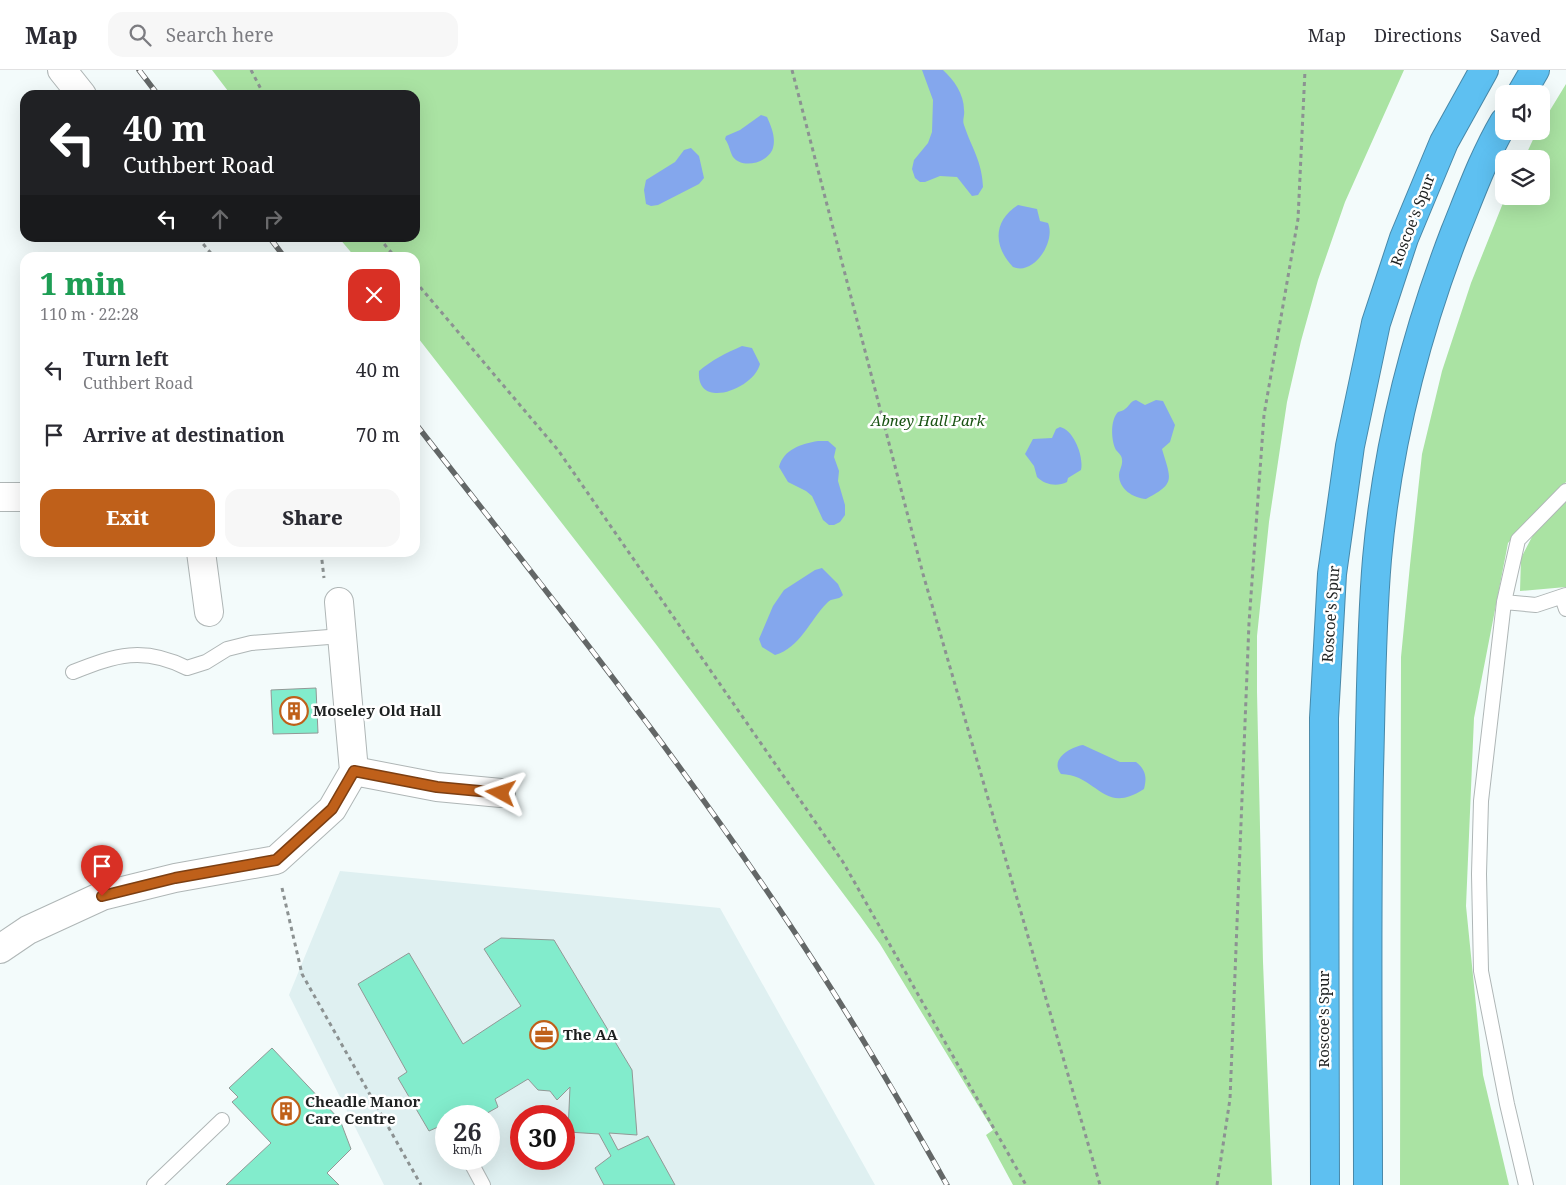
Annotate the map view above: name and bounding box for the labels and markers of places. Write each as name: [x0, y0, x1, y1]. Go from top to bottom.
building icon: Moseley Old Hall: [279, 696, 309, 726]
place label: Moseley Old Hall: [313, 700, 442, 720]
pin: [81, 845, 123, 896]
office icon: The AA: [529, 1020, 559, 1050]
place label: The AA: [563, 1024, 619, 1044]
place label: Cheadle Manor Care Centre: [305, 1091, 421, 1128]
building icon: Cheadle Manor Care Centre: [271, 1096, 301, 1126]

